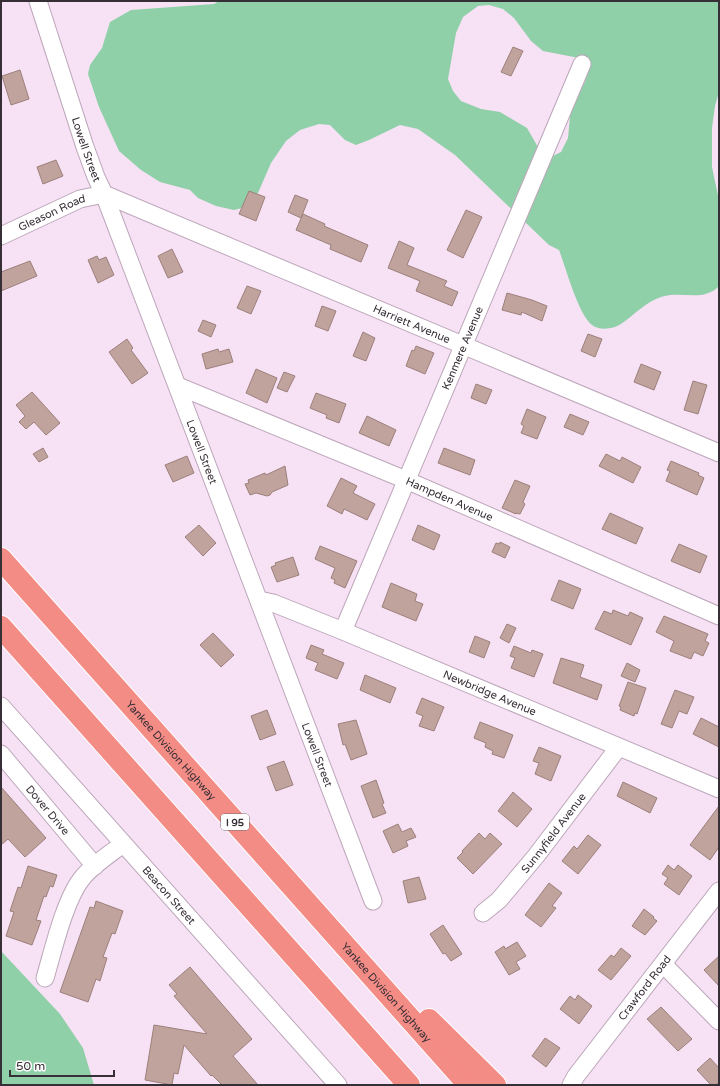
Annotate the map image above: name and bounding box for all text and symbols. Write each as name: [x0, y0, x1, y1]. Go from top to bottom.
street label: Lowell Street: [69, 115, 103, 184]
street label: Gleason Road: [16, 192, 87, 234]
street label: Harriett Avenue: [371, 302, 452, 346]
street label: Kenmere Avenue: [439, 305, 486, 392]
street label: Lowell Street: [184, 418, 220, 486]
street label: Hampden Avenue: [404, 475, 495, 524]
street label: Newbridge Avenue: [441, 668, 538, 719]
street label: Yankee Division Highway: [123, 698, 219, 803]
street label: Lowell Street: [299, 721, 335, 789]
street label: Dover Drive: [23, 783, 72, 838]
street label: Sunnyfield Avenue: [519, 790, 589, 876]
road number: I 95: [221, 814, 249, 830]
street label: Beacon Street: [139, 864, 198, 927]
street label: Yankee Division Highway: [338, 940, 434, 1045]
street label: Crawford Road: [615, 953, 674, 1023]
scale bar: [10, 1052, 114, 1078]
text: 50 m: [16, 1059, 45, 1073]

